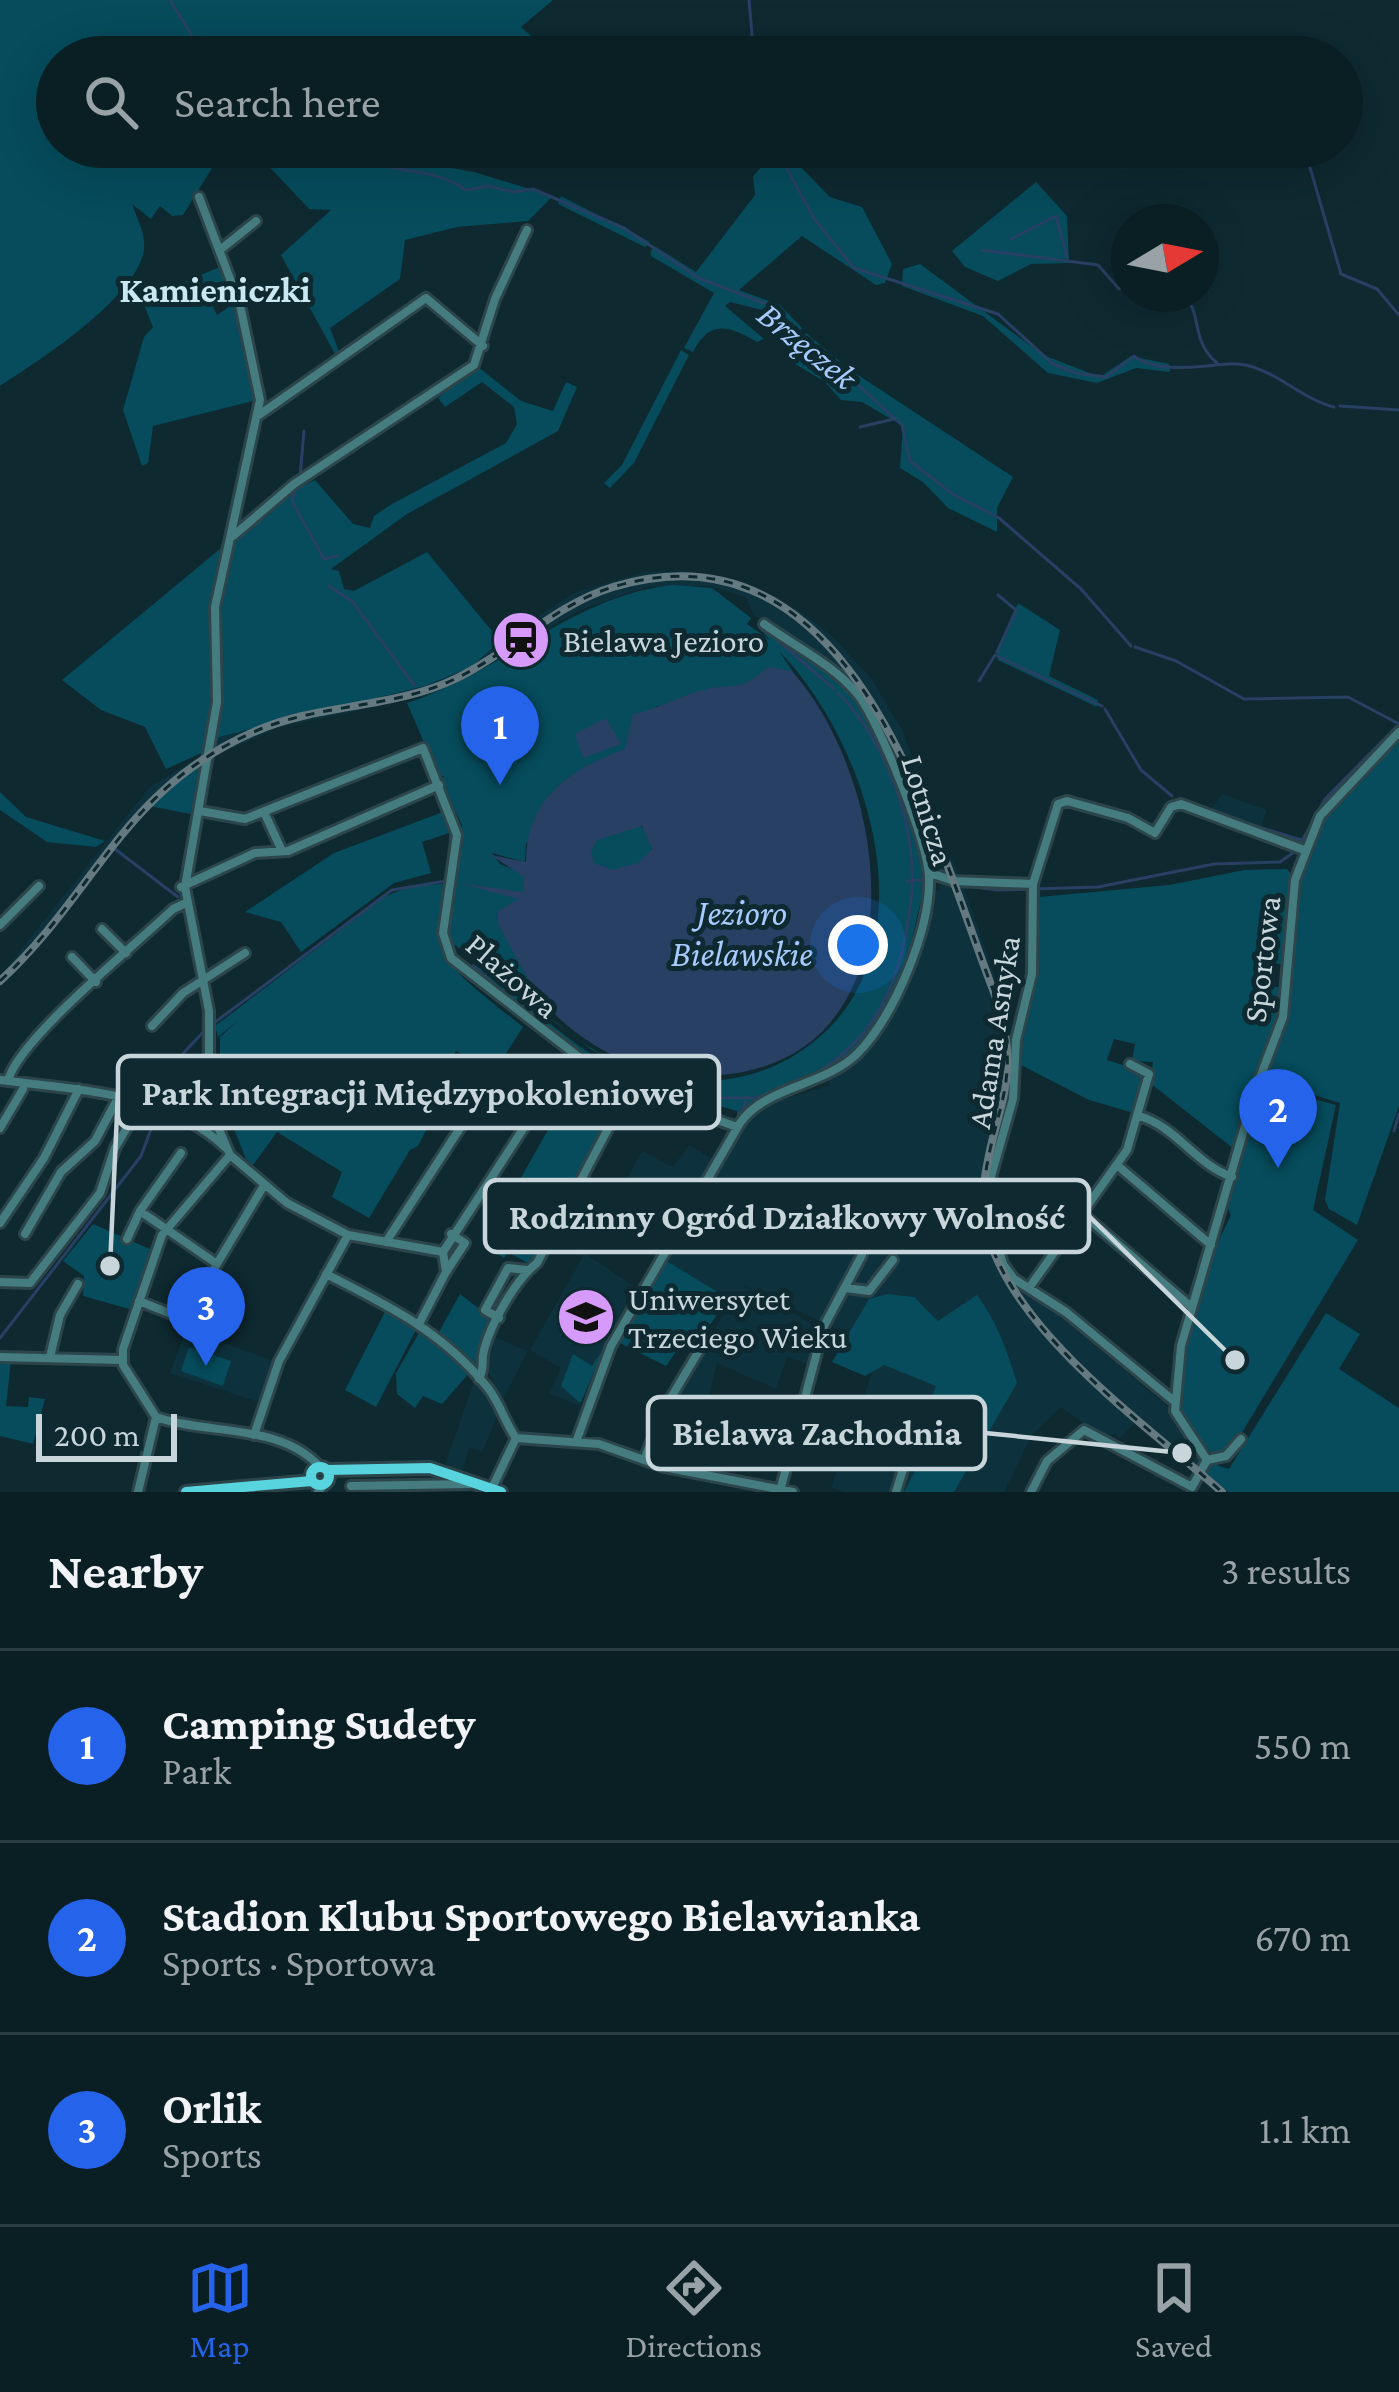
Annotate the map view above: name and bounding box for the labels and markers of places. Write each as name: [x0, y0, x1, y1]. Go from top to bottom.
station icon: Bielawa Jezioro: [490, 609, 552, 671]
place label: Bielawa Jezioro: [563, 622, 764, 659]
pin: 1: [461, 686, 539, 785]
callout: Park Integracji Międzypokoleniowej: [118, 1056, 719, 1128]
pin: 2: [1239, 1069, 1317, 1168]
callout: Rodzinny Ogród Działkowy Wolność: [485, 1180, 1089, 1252]
pin: 3: [167, 1267, 245, 1366]
place label: Uniwersytet Trzeciego Wieku: [628, 1280, 847, 1355]
school or university icon: Uniwersytet Trzeciego Wieku: [555, 1286, 617, 1348]
callout: Bielawa Zachodnia: [648, 1397, 985, 1469]

